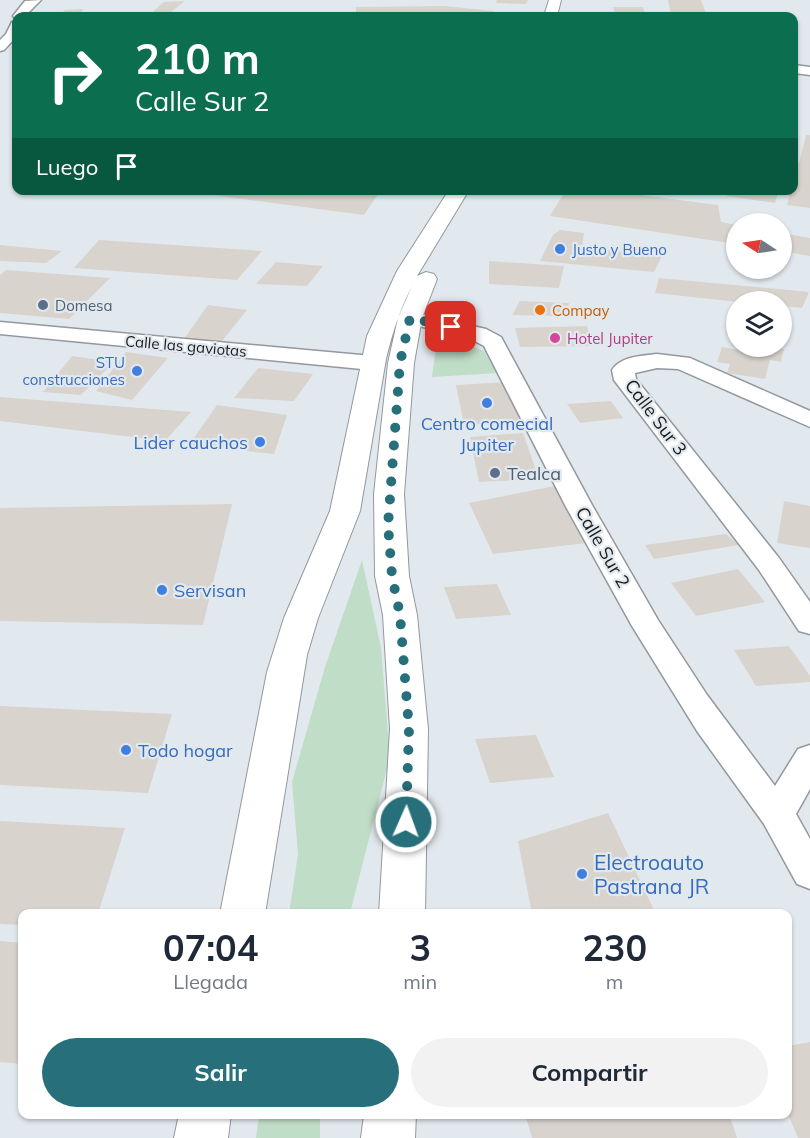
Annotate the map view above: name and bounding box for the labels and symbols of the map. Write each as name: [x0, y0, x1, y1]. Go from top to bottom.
north arrow: [726, 213, 792, 279]
place label: Justo y Bueno: [572, 240, 667, 259]
marker: Justo y Bueno: [553, 242, 567, 256]
place label: Domesa: [55, 296, 113, 315]
marker: Domesa: [36, 298, 50, 312]
pin: [425, 301, 476, 352]
place label: Compay: [552, 301, 609, 320]
marker: Compay: [533, 303, 547, 317]
place label: Hotel Jupiter: [567, 329, 653, 348]
street label: Calle las gaviotas: [124, 331, 248, 361]
marker: Hotel Jupiter: [548, 331, 562, 345]
place label: STU construcciones: [22, 353, 125, 389]
marker: STU construcciones: [130, 364, 144, 378]
street label: Calle Sur 3: [620, 374, 692, 460]
marker: Centro comecial Jupiter: [480, 396, 494, 410]
place label: Centro comecial Jupiter: [421, 412, 553, 456]
place label: Lider cauchos: [133, 431, 248, 454]
marker: Lider cauchos: [253, 435, 267, 449]
place label: Tealca: [507, 462, 561, 485]
marker: Tealca: [488, 466, 502, 480]
street label: Calle Sur 2: [571, 502, 635, 592]
place label: Servisan: [174, 579, 246, 602]
marker: Servisan: [155, 583, 169, 597]
place label: Todo hogar: [138, 739, 233, 762]
marker: Todo hogar: [119, 743, 133, 757]
position arrow: [374, 790, 438, 854]
place label: Electroauto Pastrana JR: [594, 849, 709, 899]
marker: Electroauto Pastrana JR: [575, 867, 589, 881]

